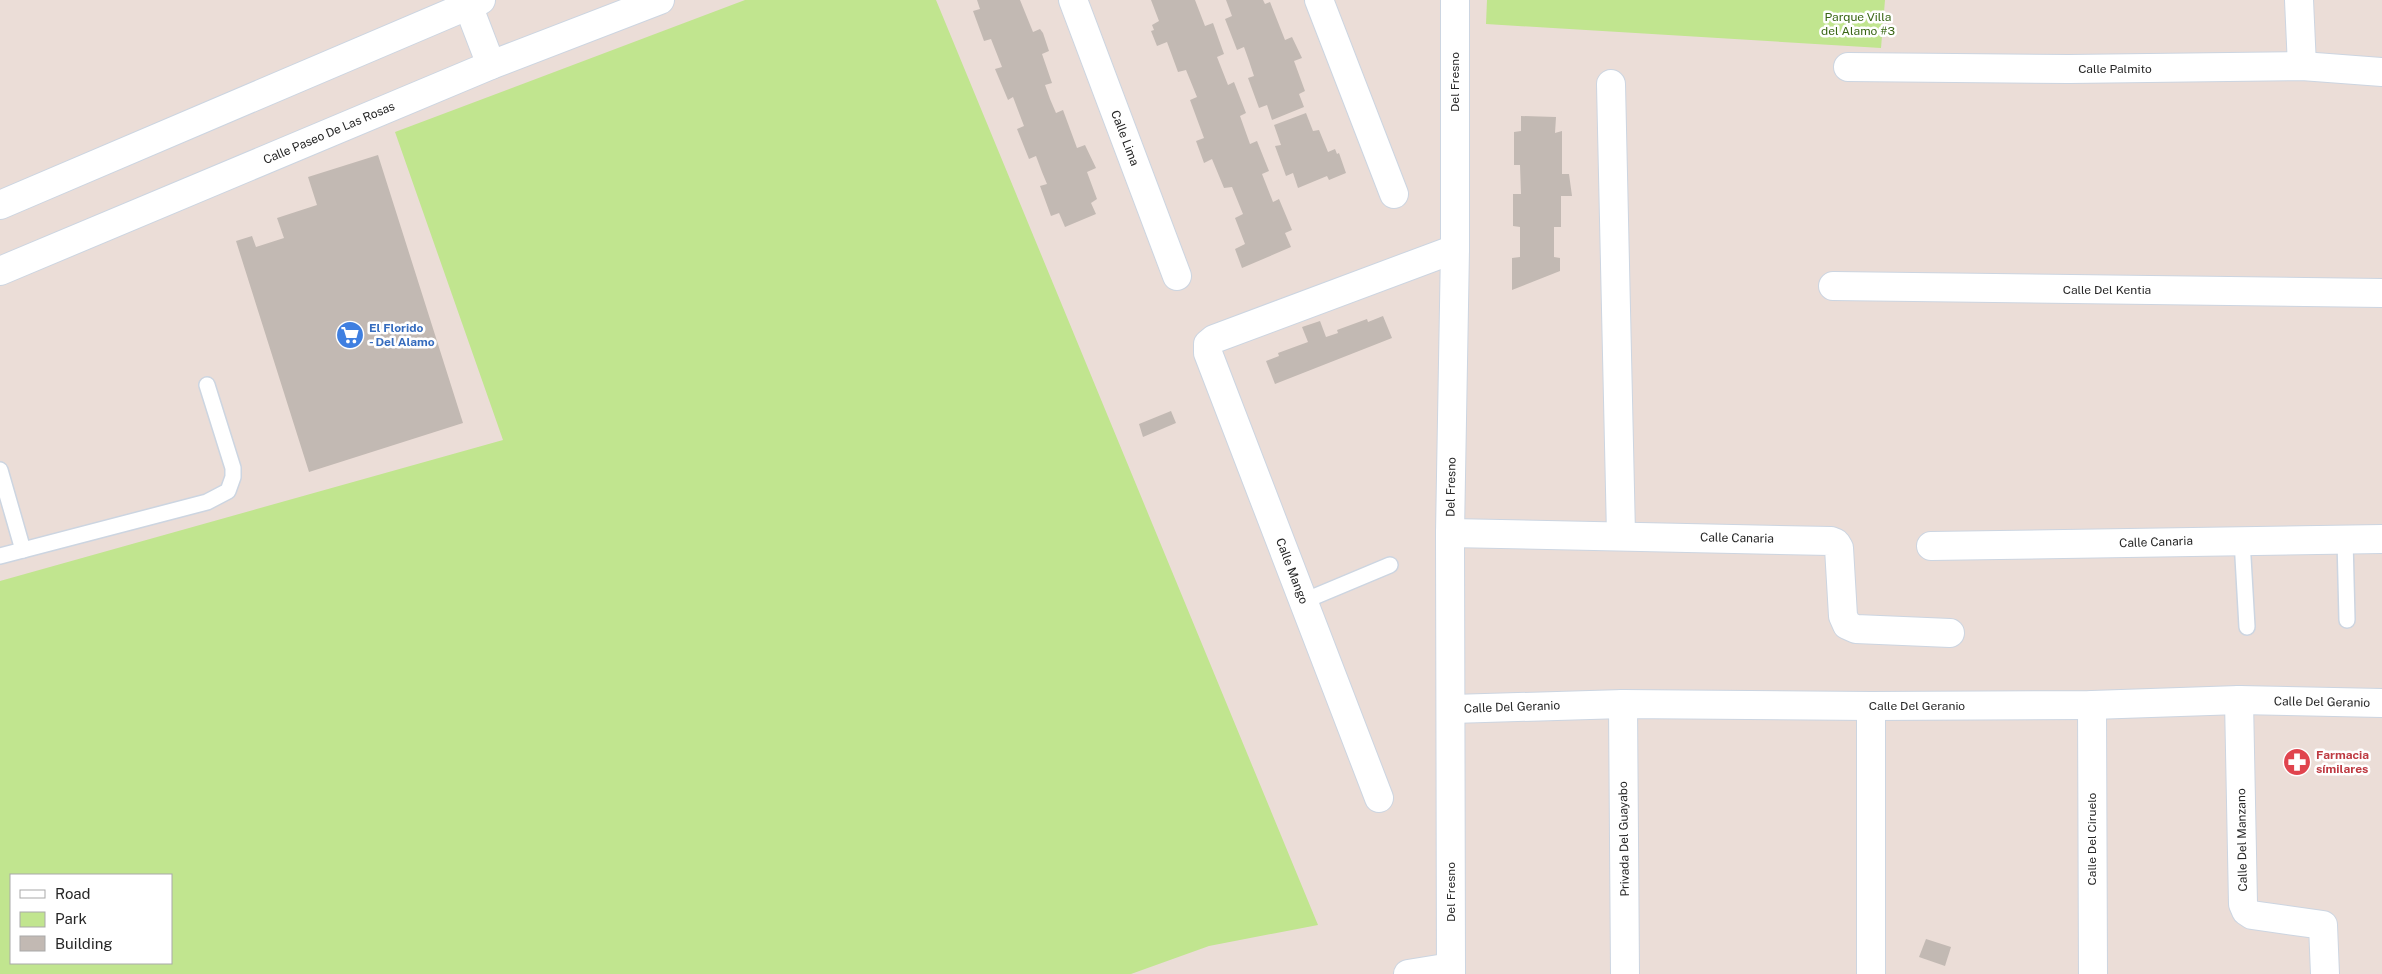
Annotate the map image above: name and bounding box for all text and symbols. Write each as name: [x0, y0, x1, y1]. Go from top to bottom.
park label: Parque Villa del Alamo #3: [1821, 10, 1895, 38]
street label: Del Fresno: [1448, 52, 1462, 112]
street label: Calle Palmito: [2078, 62, 2152, 76]
street label: Calle Paseo De Las Rosas: [261, 99, 397, 167]
street label: Calle Lima: [1108, 108, 1142, 168]
street label: Calle Del Kentia: [2063, 283, 2151, 297]
supermarket icon: El Florido - Del Alamo: [335, 320, 365, 350]
place label: El Florido - Del Alamo: [369, 321, 435, 349]
street label: Del Fresno: [1443, 457, 1459, 517]
street label: Calle Canaria: [1700, 530, 1774, 546]
street label: Calle Canaria: [2119, 534, 2193, 550]
street label: Calle Mango: [1273, 536, 1311, 606]
street label: Calle Del Geranio: [2274, 694, 2370, 710]
street label: Calle Del Geranio: [1464, 698, 1561, 716]
street label: Calle Del Geranio: [1869, 699, 1965, 713]
pharmacy icon: Farmacia símilares: [2282, 747, 2312, 777]
place label: Farmacia símilares: [2316, 748, 2369, 776]
street label: Privada Del Guayabo: [1616, 781, 1632, 897]
street label: Calle Del Manzano: [2234, 788, 2250, 892]
street label: Calle Del Ciruelo: [2085, 792, 2099, 885]
street label: Del Fresno: [1444, 862, 1458, 922]
legend: [10, 874, 172, 964]
text: Road: [55, 885, 91, 902]
text: Park: [55, 910, 87, 927]
text: Building: [55, 935, 113, 952]

